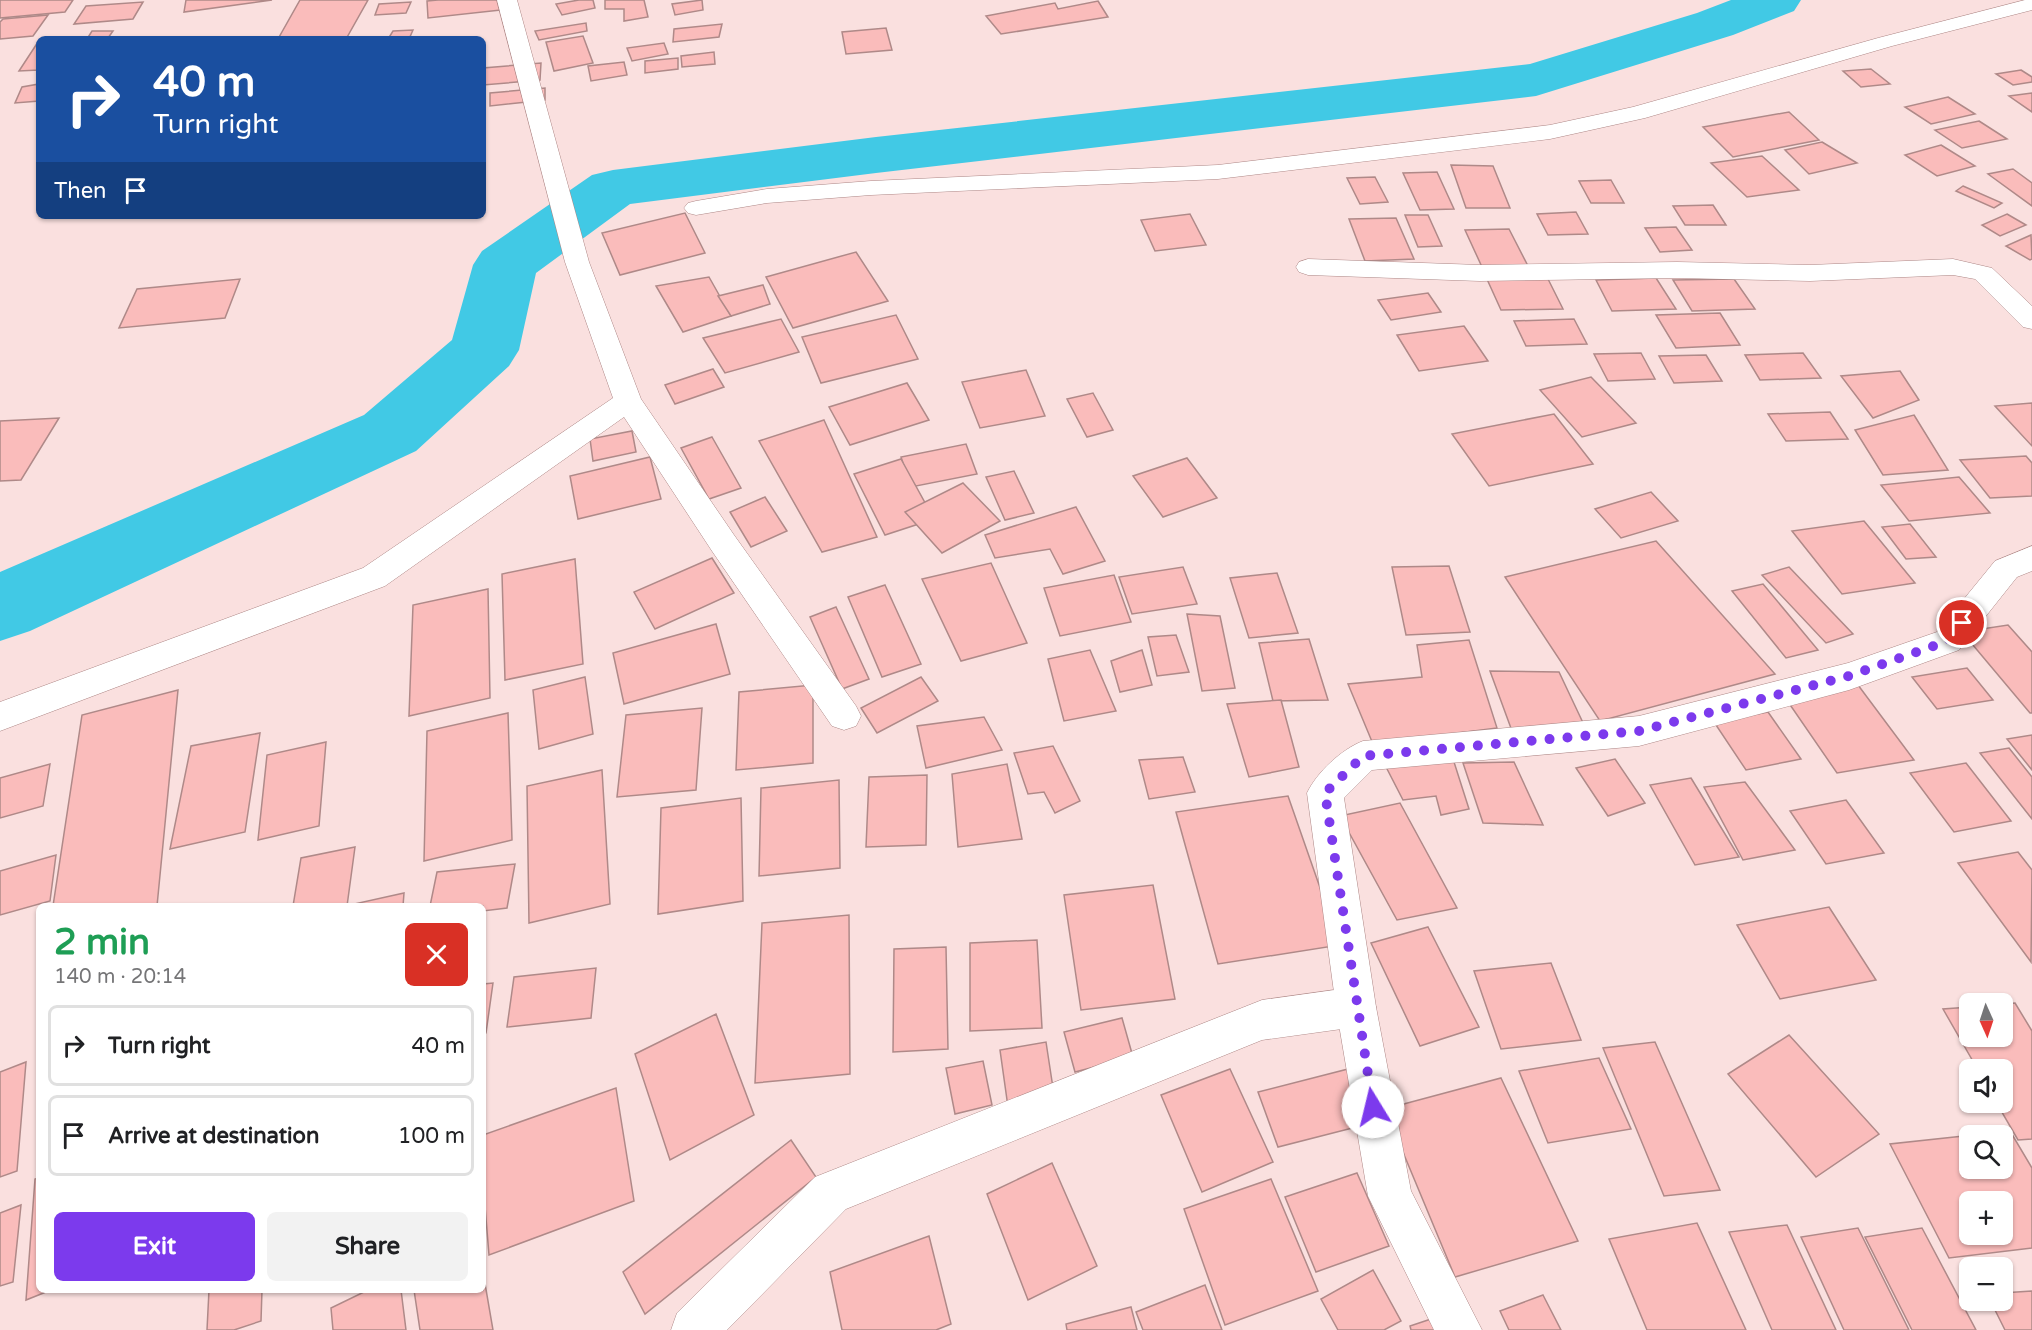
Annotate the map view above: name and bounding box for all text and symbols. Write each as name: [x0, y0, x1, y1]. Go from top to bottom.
text: 40 m: [153, 57, 255, 108]
icon: right: [54, 60, 132, 138]
text: Turn right: [153, 108, 279, 141]
icon: arrive: [119, 174, 152, 207]
text: Then: [54, 178, 107, 204]
pin: [1936, 597, 1987, 648]
icon: arrive: [1945, 606, 1978, 639]
text: 2 min: [54, 921, 150, 964]
button: close: [405, 923, 468, 986]
text: 140 m · 20:14: [54, 965, 186, 989]
north arrow: [1959, 993, 2013, 1047]
map controls: [1959, 993, 2013, 1311]
icon: right: [57, 1029, 90, 1062]
text: Turn right: [108, 1033, 210, 1059]
text: 40 m: [411, 1033, 465, 1059]
button: sound: [1959, 1059, 2013, 1113]
position arrow: [1341, 1075, 1405, 1139]
icon: arrive: [57, 1119, 90, 1152]
text: Arrive at destination: [108, 1123, 319, 1149]
text: 100 m: [398, 1123, 465, 1149]
button: search: [1959, 1125, 2013, 1179]
button: +: [1959, 1191, 2013, 1245]
button: Exit: [54, 1212, 255, 1281]
button: Share: [267, 1212, 468, 1281]
button: −: [1959, 1257, 2013, 1311]

